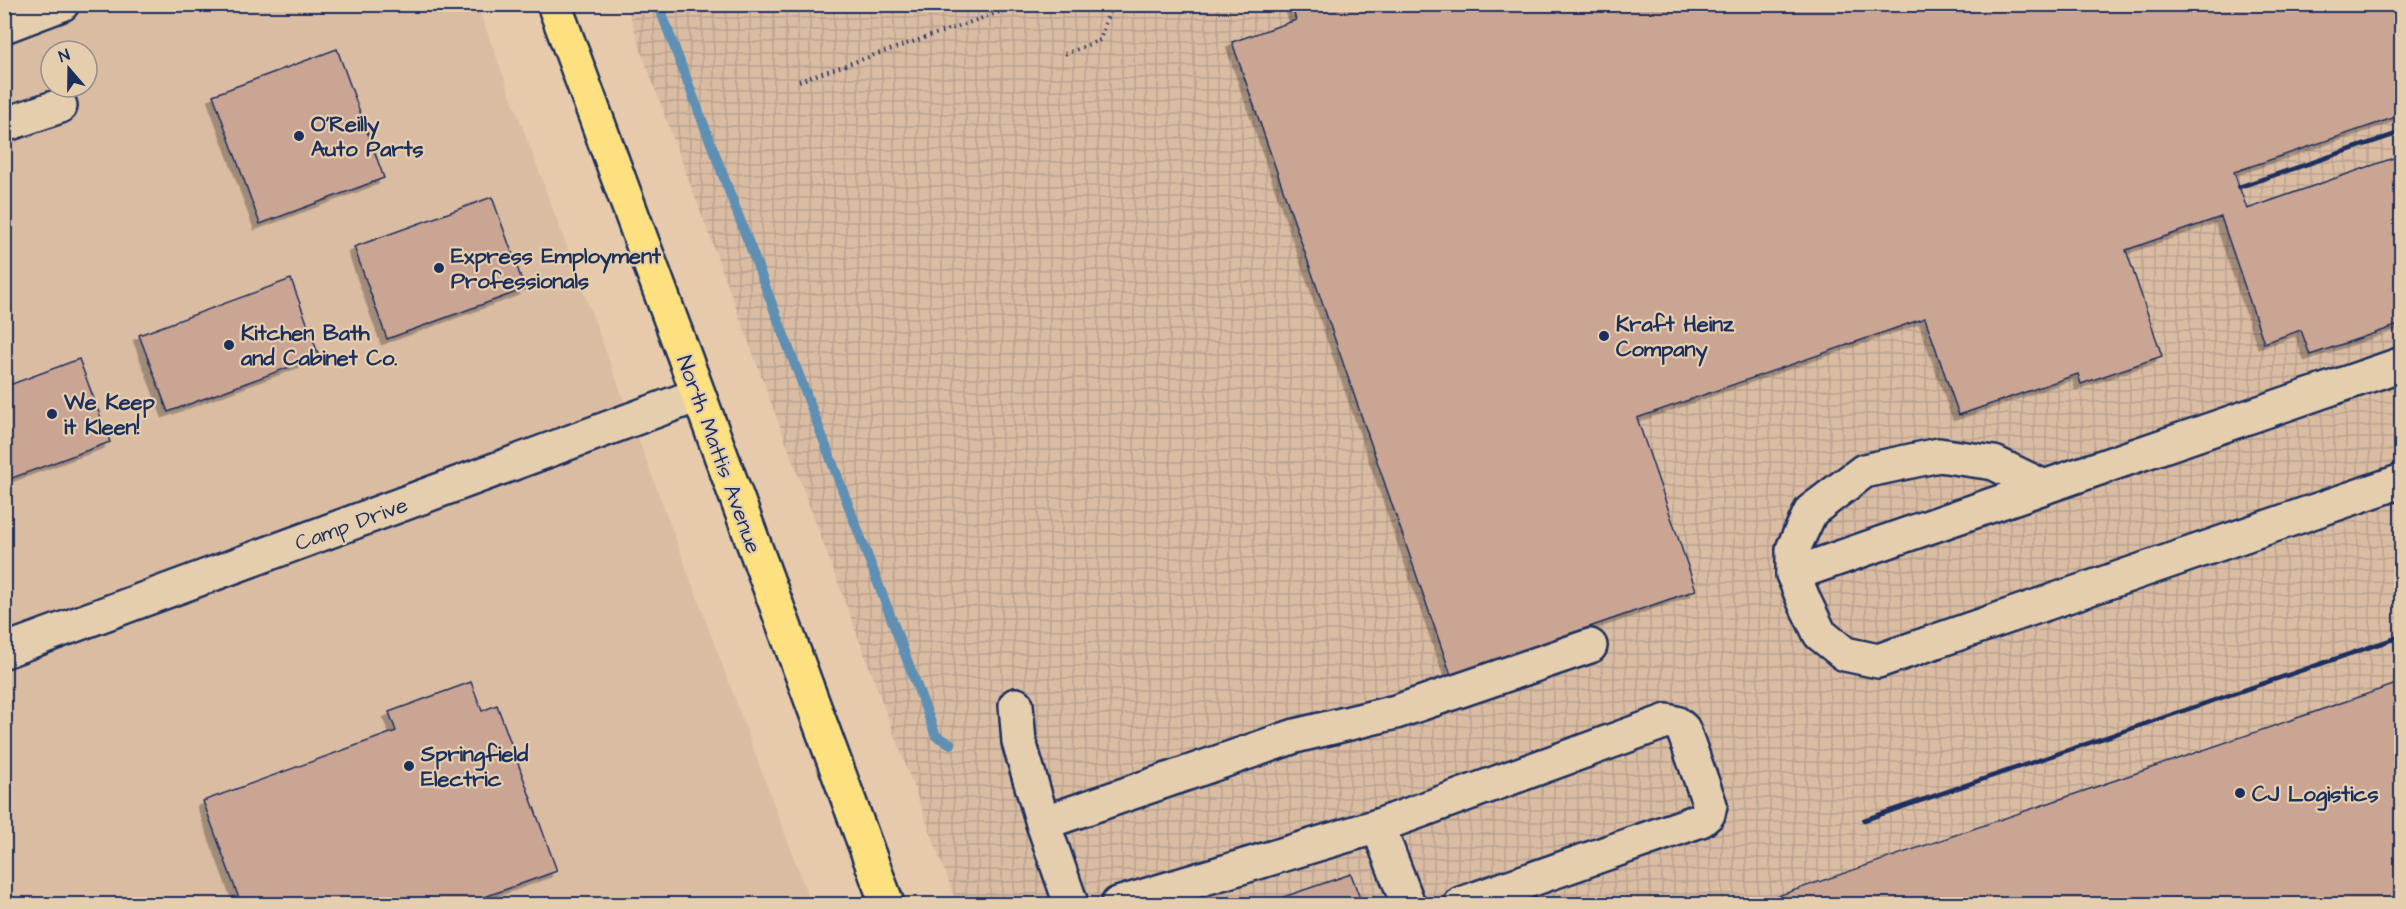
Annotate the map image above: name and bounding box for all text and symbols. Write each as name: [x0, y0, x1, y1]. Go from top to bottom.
north arrow: [39, 39, 99, 99]
text: N: [56, 44, 73, 68]
place label: O'Reilly Auto Parts: [311, 109, 424, 165]
marker: O'Reilly Auto Parts: [292, 129, 306, 143]
place label: Express Employment Professionals: [451, 241, 662, 297]
marker: Express Employment Professionals: [432, 261, 446, 275]
place label: Kraft Heinz Company: [1616, 309, 1735, 367]
place label: Kitchen Bath and Cabinet Co.: [240, 318, 397, 374]
marker: Kraft Heinz Company: [1597, 329, 1611, 343]
marker: Kitchen Bath and Cabinet Co.: [222, 338, 236, 352]
street label: North Mattis Avenue: [668, 351, 769, 558]
place label: We Keep it Kleen!: [63, 387, 156, 443]
marker: We Keep it Kleen!: [45, 407, 59, 421]
street label: Camp Drive: [291, 490, 412, 559]
place label: Springfield Electric: [420, 739, 529, 795]
marker: Springfield Electric: [402, 759, 416, 773]
place label: CJ Logistics: [2252, 779, 2379, 811]
marker: CJ Logistics: [2233, 786, 2247, 800]

